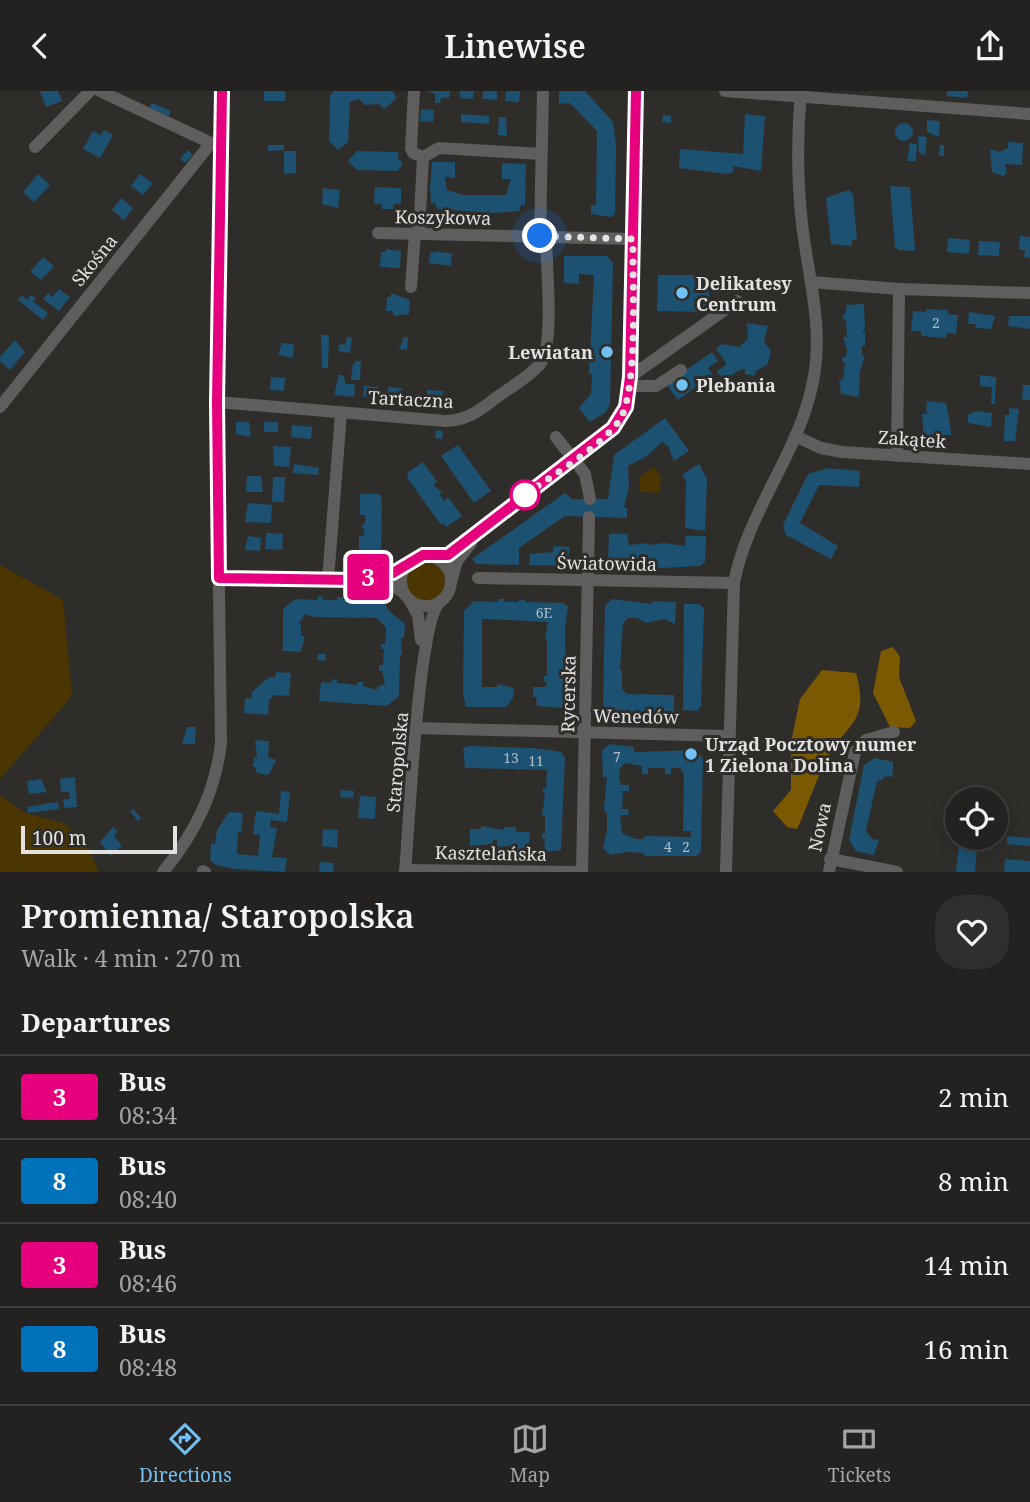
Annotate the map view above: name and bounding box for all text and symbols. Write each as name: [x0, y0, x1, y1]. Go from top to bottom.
text: Linewise: [444, 24, 586, 67]
icon: back: [21, 27, 59, 65]
icon: share: [971, 27, 1009, 65]
street label: Koszykowa: [395, 204, 491, 230]
your location: [522, 218, 557, 253]
street label: Skośna: [66, 229, 122, 291]
place label: Delikatesy Centrum: [696, 271, 792, 316]
marker: Delikatesy Centrum: [674, 285, 690, 301]
house number: 2: [932, 313, 940, 332]
place label: Lewiatan: [508, 340, 593, 364]
marker: Lewiatan: [599, 344, 615, 360]
place label: Plebania: [696, 373, 776, 397]
marker: Plebania: [674, 377, 690, 393]
street label: Tartaczna: [368, 385, 454, 413]
street label: Zakątek: [877, 425, 947, 453]
unlabelled marker: [510, 480, 540, 510]
street label: Światowida: [557, 550, 657, 576]
line badge: 3: [345, 554, 391, 600]
text: 3: [361, 560, 375, 593]
house number: 6E: [536, 603, 553, 622]
street label: Rycerska: [555, 655, 581, 733]
street label: Wenedów: [593, 703, 679, 729]
street label: Staropolska: [381, 711, 413, 813]
place label: Urząd Pocztowy numer 1 Zielona Dolina: [705, 732, 917, 777]
marker: Urząd Pocztowy numer 1 Zielona Dolina: [683, 746, 699, 762]
house number: 7: [613, 747, 621, 766]
house number: 13: [503, 748, 519, 767]
house number: 11: [528, 751, 544, 770]
map controls: [945, 787, 1008, 850]
button: locate: [945, 787, 1008, 850]
street label: Nowa: [802, 800, 836, 854]
scale bar: [21, 823, 177, 855]
text: 100 m: [32, 825, 87, 851]
house number: 4: [664, 837, 672, 856]
house number: 2: [682, 837, 690, 856]
street label: Kasztelańska: [435, 840, 547, 866]
text: Promienna/ Staropolska: [21, 893, 415, 938]
button: heart: [935, 895, 1009, 969]
text: Walk · 4 min · 270 m: [21, 942, 241, 974]
text: Departures: [21, 1004, 171, 1040]
text: Bus: [119, 1063, 166, 1099]
text: 2 min: [938, 1079, 1009, 1115]
text: 3: [53, 1080, 66, 1113]
text: 08:34: [119, 1099, 177, 1131]
text: Bus: [119, 1147, 166, 1183]
text: 8 min: [938, 1163, 1009, 1199]
text: 8: [53, 1164, 66, 1197]
text: 08:40: [119, 1183, 177, 1215]
text: Bus: [119, 1231, 166, 1267]
text: 14 min: [924, 1247, 1009, 1283]
text: 3: [53, 1248, 66, 1281]
text: 08:46: [119, 1267, 177, 1299]
text: Bus: [119, 1315, 166, 1351]
text: 16 min: [924, 1331, 1009, 1367]
text: 8: [53, 1332, 66, 1365]
text: 08:48: [119, 1351, 177, 1383]
tab: Directions: [139, 1420, 232, 1488]
tab: Map: [510, 1420, 550, 1488]
tab: Tickets: [828, 1420, 891, 1488]

